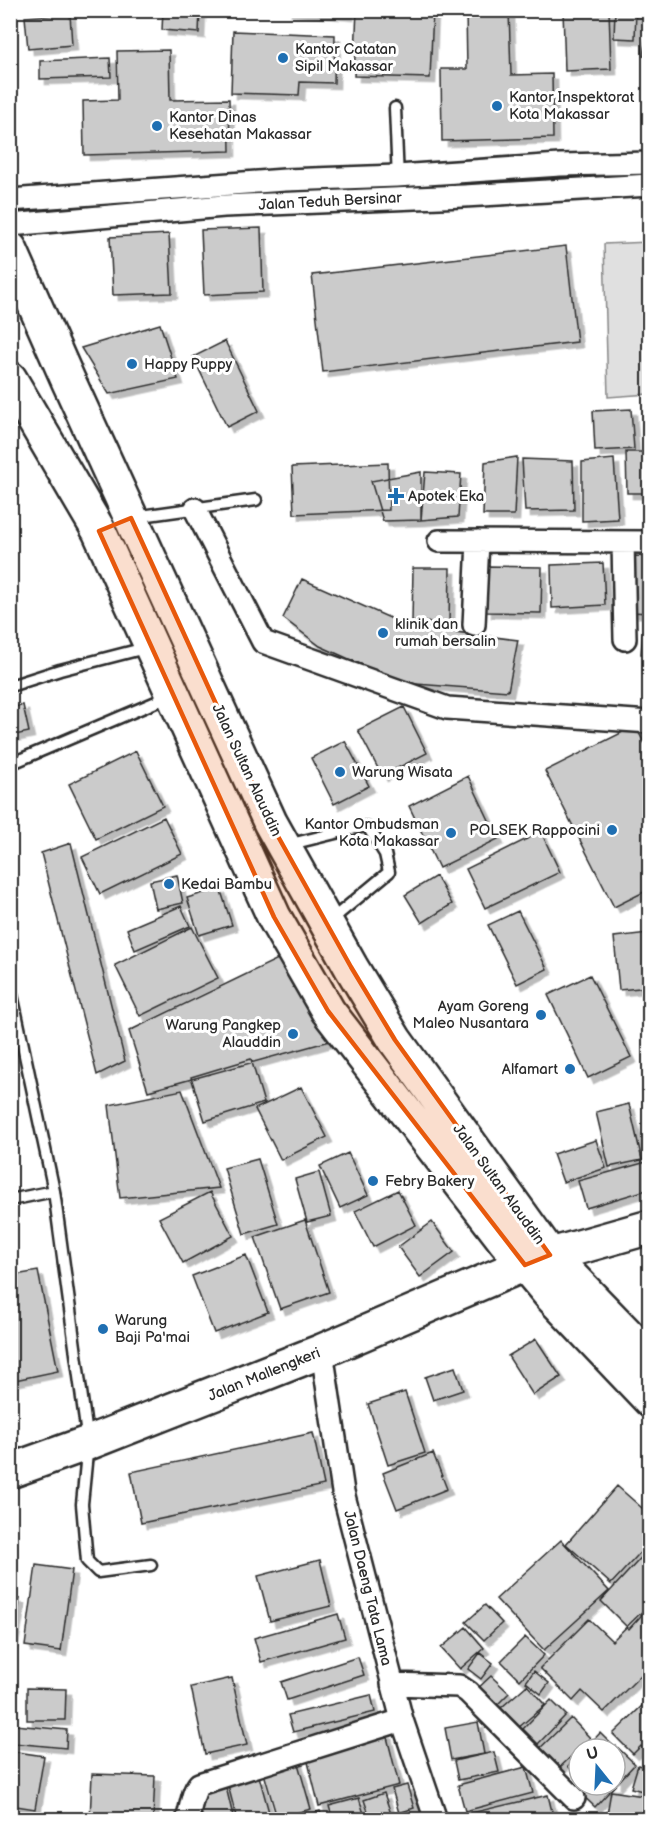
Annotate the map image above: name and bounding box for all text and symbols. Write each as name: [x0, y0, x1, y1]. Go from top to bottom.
place label: Kantor Catatan Sipil Makassar: [295, 40, 397, 76]
marker: Kantor Catatan Sipil Makassar: [276, 51, 290, 65]
place label: Kantor Inspektorat Kota Makassar: [509, 88, 635, 124]
marker: Kantor Inspektorat Kota Makassar: [490, 99, 504, 113]
place label: Kantor Dinas Kesehatan Makassar: [169, 108, 312, 144]
marker: Kantor Dinas Kesehatan Makassar: [150, 119, 164, 133]
street label: Jalan Teduh Bersinar: [258, 188, 403, 215]
place label: Happy Puppy: [144, 355, 233, 374]
marker: Happy Puppy: [125, 357, 139, 371]
place label: Apotek Eka: [408, 487, 484, 506]
marker: Apotek Eka: [389, 489, 403, 503]
place label: klinik dan rumah bersalin: [395, 615, 496, 651]
marker: klinik dan rumah bersalin: [376, 626, 390, 640]
street label: Jalan Sultan Alauddin: [207, 701, 286, 840]
place label: Warung Wisata: [352, 763, 453, 782]
marker: Warung Wisata: [333, 765, 347, 779]
place label: Kantor Ombudsman Kota Makassar: [304, 815, 440, 851]
place label: POLSEK Rappocini: [469, 821, 600, 840]
marker: POLSEK Rappocini: [605, 823, 619, 837]
marker: Kantor Ombudsman Kota Makassar: [444, 826, 458, 840]
place label: Kedai Bambu: [181, 875, 272, 894]
marker: Kedai Bambu: [162, 877, 176, 891]
place label: Ayam Goreng Maleo Nusantara: [413, 997, 529, 1033]
marker: Ayam Goreng Maleo Nusantara: [534, 1008, 548, 1022]
place label: Warung Pangkep Alauddin: [166, 1016, 281, 1052]
marker: Warung Pangkep Alauddin: [286, 1027, 300, 1041]
place label: Alfamart: [502, 1060, 558, 1079]
marker: Alfamart: [563, 1062, 577, 1076]
street label: Jalan Sultan Alauddin: [448, 1120, 549, 1248]
place label: Febry Bakery: [385, 1172, 475, 1191]
marker: Febry Bakery: [366, 1174, 380, 1188]
place label: Warung Baji Pa'mai: [115, 1311, 190, 1347]
marker: Warung Baji Pa'mai: [96, 1322, 110, 1336]
street label: Jalan Mallengkeri: [205, 1343, 323, 1406]
street label: Jalan Daeng Tata Lama: [339, 1509, 396, 1668]
north arrow: [567, 1737, 627, 1797]
text: U: [584, 1743, 601, 1765]

